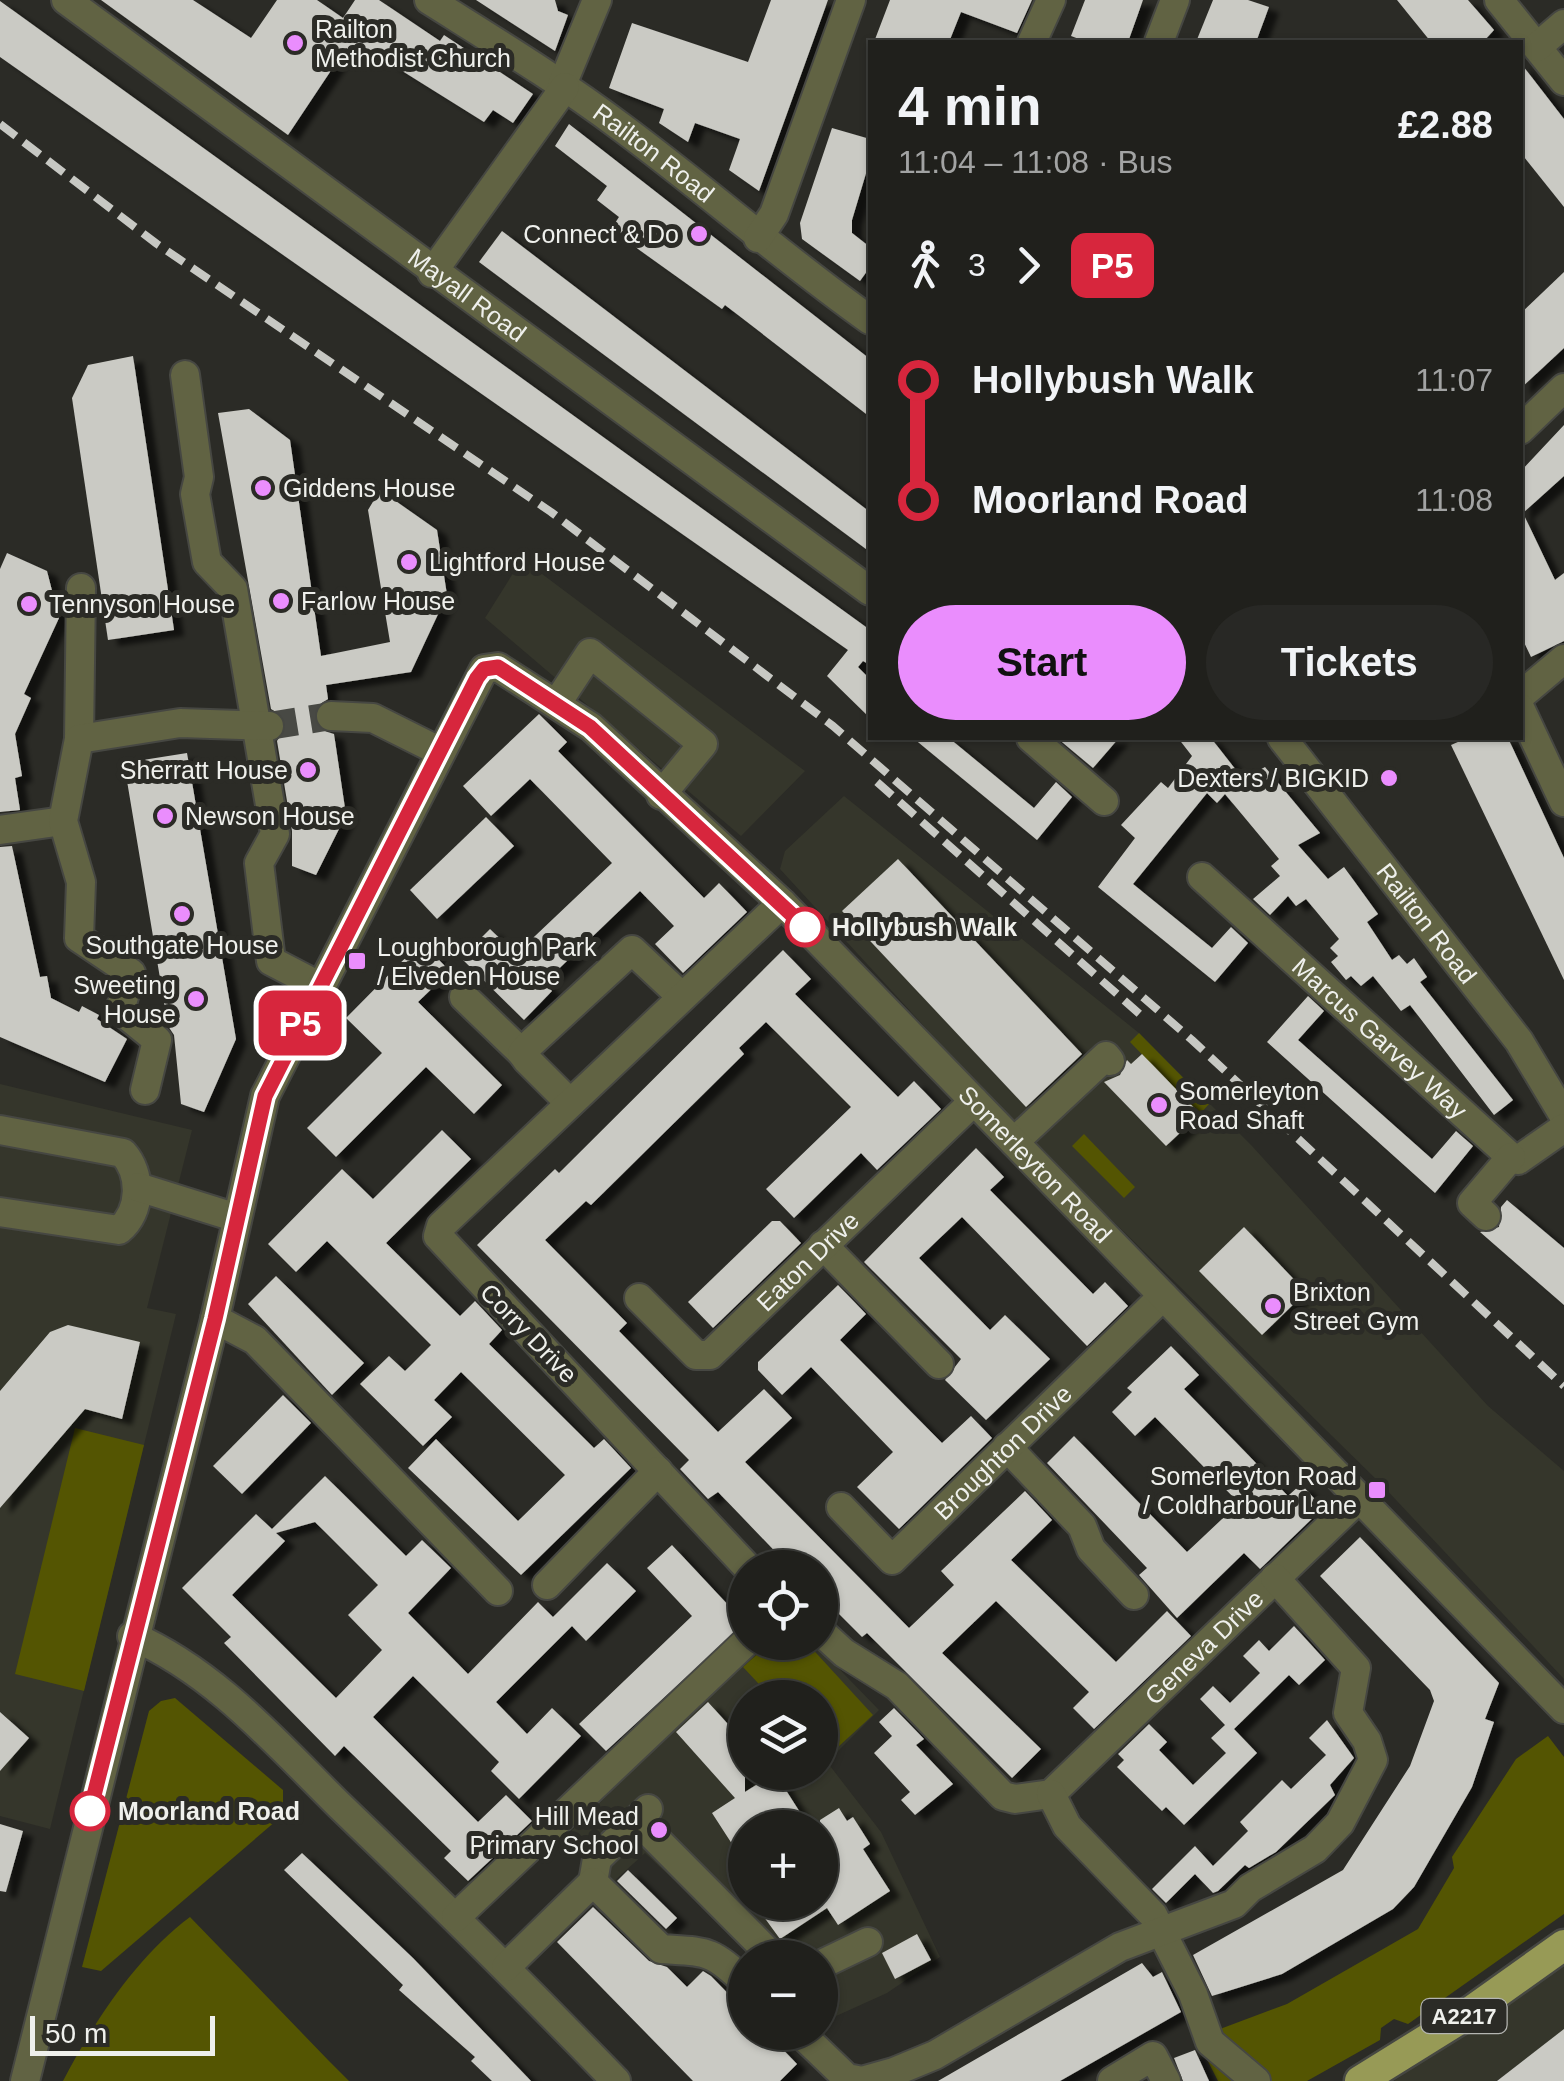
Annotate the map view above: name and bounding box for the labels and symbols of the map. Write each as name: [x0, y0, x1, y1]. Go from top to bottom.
place label: Railton Methodist Church: [315, 15, 511, 72]
marker: Railton Methodist Church: [284, 32, 306, 54]
street label: Railton Road: [588, 98, 720, 208]
place label: Connect & Do: [523, 220, 679, 248]
marker: Connect & Do: [688, 223, 710, 245]
street label: Mayall Road: [403, 243, 532, 347]
place label: Giddens House: [283, 474, 455, 502]
marker: Giddens House: [252, 477, 274, 499]
place label: Lightford House: [429, 548, 606, 576]
marker: Lightford House: [398, 551, 420, 573]
place label: Farlow House: [301, 587, 455, 615]
place label: Tennyson House: [49, 590, 235, 618]
marker: Farlow House: [270, 590, 292, 612]
marker: Tennyson House: [18, 593, 40, 615]
place label: Sherratt House: [120, 756, 288, 784]
marker: Sherratt House: [297, 759, 319, 781]
place label: Dexters / BIGKID: [1177, 764, 1369, 792]
marker: Dexters / BIGKID: [1378, 767, 1400, 789]
place label: Newson House: [185, 802, 355, 830]
marker: Newson House: [154, 805, 176, 827]
street label: Railton Road: [1371, 858, 1482, 989]
marker: Southgate House: [171, 903, 193, 925]
marker: Hollybush Walk: [786, 908, 824, 946]
place label: Hollybush Walk: [832, 913, 1017, 941]
place label: Southgate House: [85, 931, 279, 959]
place label: Loughborough Park / Elveden House: [377, 933, 597, 990]
marker: Loughborough Park / Elveden House: [346, 950, 368, 972]
street label: Marcus Garvey Way: [1287, 952, 1473, 1125]
place label: Sweeting House: [73, 971, 176, 1028]
marker: Sweeting House: [185, 988, 207, 1010]
line badge: P5: [255, 990, 345, 1056]
place label: Somerleyton Road Shaft: [1179, 1077, 1319, 1134]
street label: Somerleyton Road: [953, 1080, 1117, 1248]
marker: Somerleyton Road Shaft: [1148, 1094, 1170, 1116]
street label: Eaton Drive: [751, 1206, 864, 1317]
street label: Corry Drive: [475, 1278, 583, 1388]
place label: Brixton Street Gym: [1293, 1278, 1419, 1335]
marker: Brixton Street Gym: [1262, 1295, 1284, 1317]
street label: Broughton Drive: [928, 1379, 1077, 1525]
place label: Somerleyton Road / Coldharbour Lane: [1143, 1462, 1357, 1519]
marker: Somerleyton Road / Coldharbour Lane: [1366, 1479, 1388, 1501]
street label: Geneva Drive: [1139, 1584, 1269, 1710]
marker: Moorland Road: [71, 1792, 109, 1830]
place label: Moorland Road: [118, 1797, 300, 1825]
place label: Hill Mead Primary School: [470, 1802, 639, 1859]
marker: Hill Mead Primary School: [648, 1819, 670, 1841]
road number: A2217: [1422, 1999, 1506, 2033]
scale bar: [30, 2011, 215, 2056]

